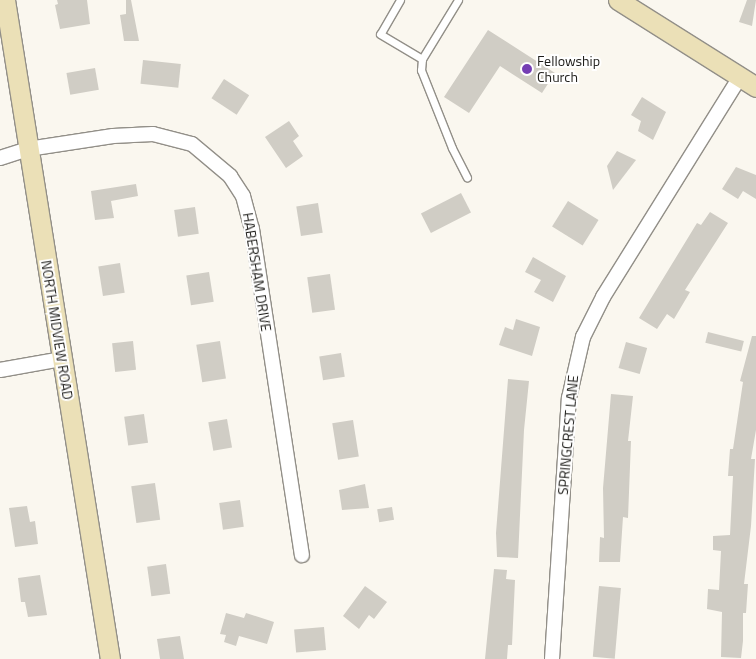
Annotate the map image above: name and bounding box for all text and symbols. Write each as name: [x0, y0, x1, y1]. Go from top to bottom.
place label: Fellowship Church: [537, 53, 600, 85]
marker: Fellowship Church: [521, 63, 533, 75]
street label: HABERSHAM DRIVE: [239, 211, 275, 333]
street label: NORTH MIDVIEW ROAD: [38, 259, 76, 401]
street label: SPRINGCREST LANE: [554, 374, 582, 496]

